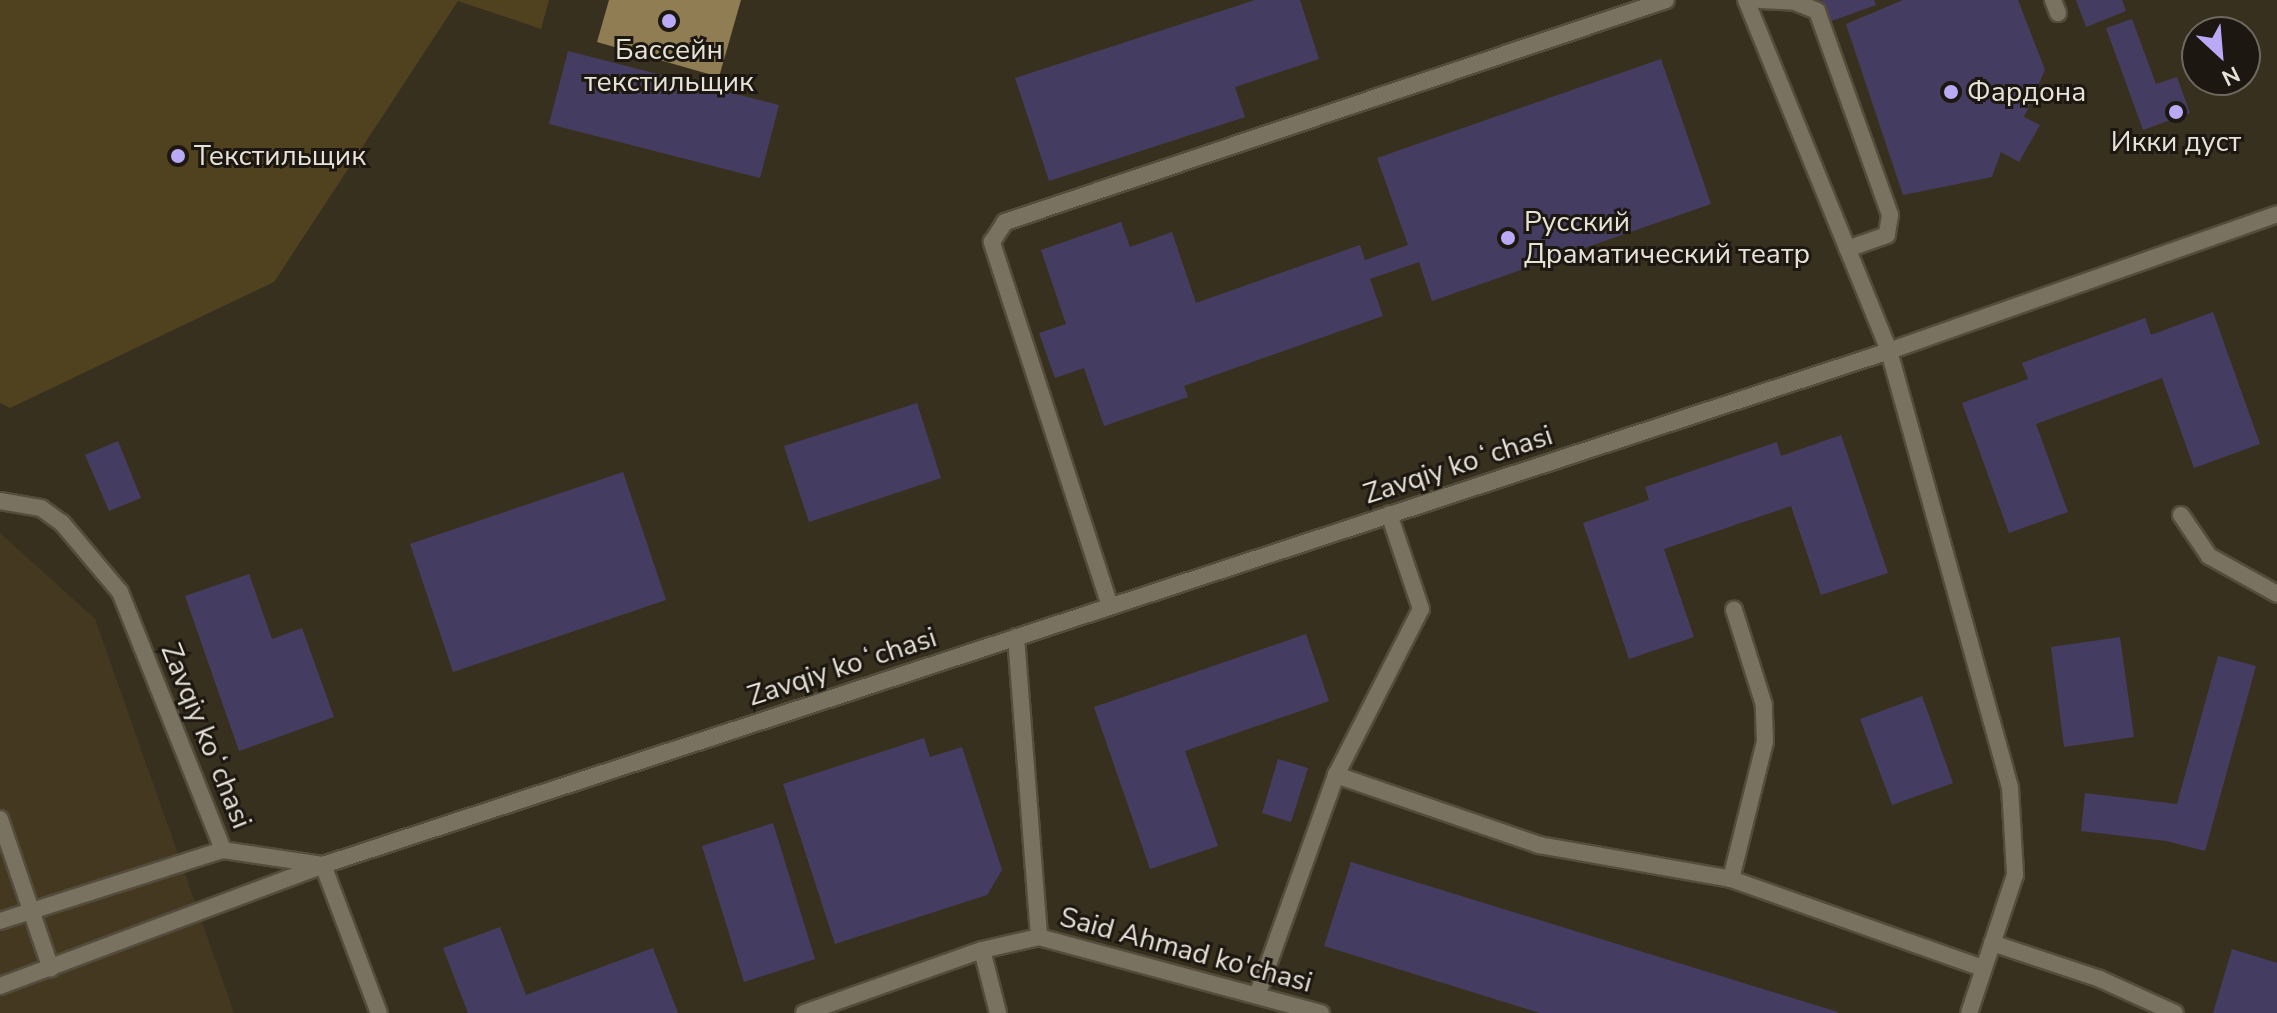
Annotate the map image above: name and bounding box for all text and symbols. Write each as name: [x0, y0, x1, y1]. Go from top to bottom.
marker: Бассейн текстильщик: [660, 12, 678, 30]
north arrow: [2181, 16, 2261, 96]
place label: Бассейн текстильщик: [584, 33, 754, 99]
text: N: [2217, 59, 2245, 93]
place label: Фардона: [1967, 75, 2086, 109]
marker: Фардона: [1942, 83, 1960, 101]
marker: Икки дуст: [2167, 103, 2185, 121]
place label: Икки дуст: [2111, 125, 2241, 159]
place label: Текстильщик: [194, 139, 366, 173]
marker: Текстильщик: [169, 147, 187, 165]
place label: Русский Драматический театр: [1524, 205, 1810, 271]
marker: Русский Драматический театр: [1499, 229, 1517, 247]
street label: Zavqiy koʻchasi: [1359, 419, 1557, 511]
street label: Zavqiy koʻchasi: [743, 621, 941, 713]
street label: Zavqiy koʻchasi: [154, 639, 258, 833]
street label: Said Ahmad ko'chasi: [1056, 900, 1316, 1000]

